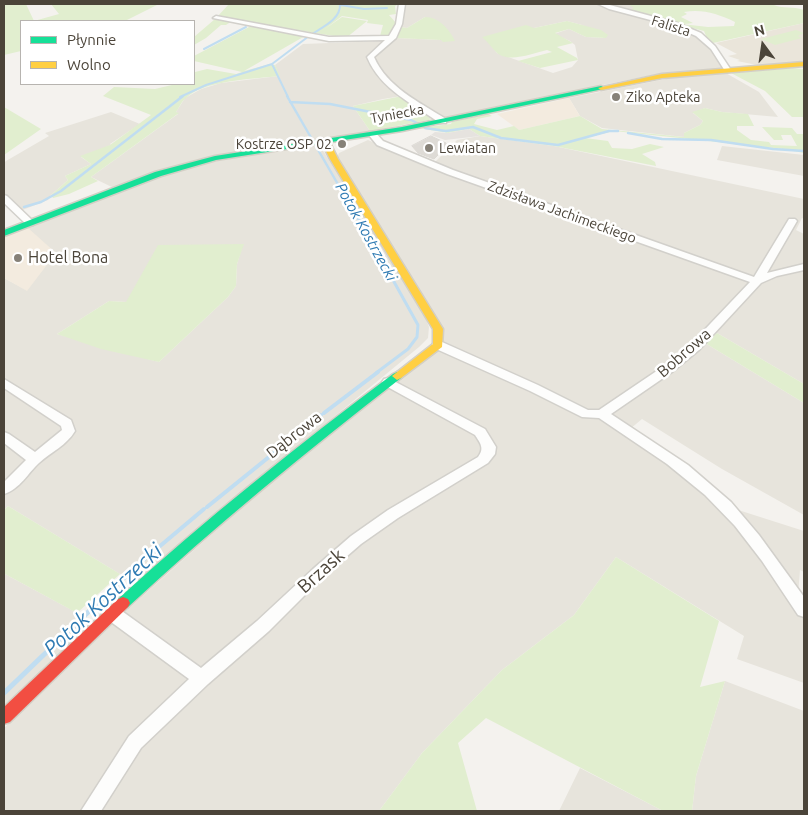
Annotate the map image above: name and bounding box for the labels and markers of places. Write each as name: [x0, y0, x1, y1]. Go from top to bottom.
place label: Ziko Apteka: [626, 89, 700, 105]
marker: Ziko Apteka: [610, 91, 622, 103]
place label: Kostrze OSP 02: [236, 136, 332, 152]
marker: Kostrze OSP 02: [336, 138, 348, 150]
place label: Lewiatan: [439, 140, 496, 156]
marker: Lewiatan: [423, 142, 435, 154]
place label: Hotel Bona: [28, 248, 108, 268]
marker: Hotel Bona: [12, 252, 24, 264]

